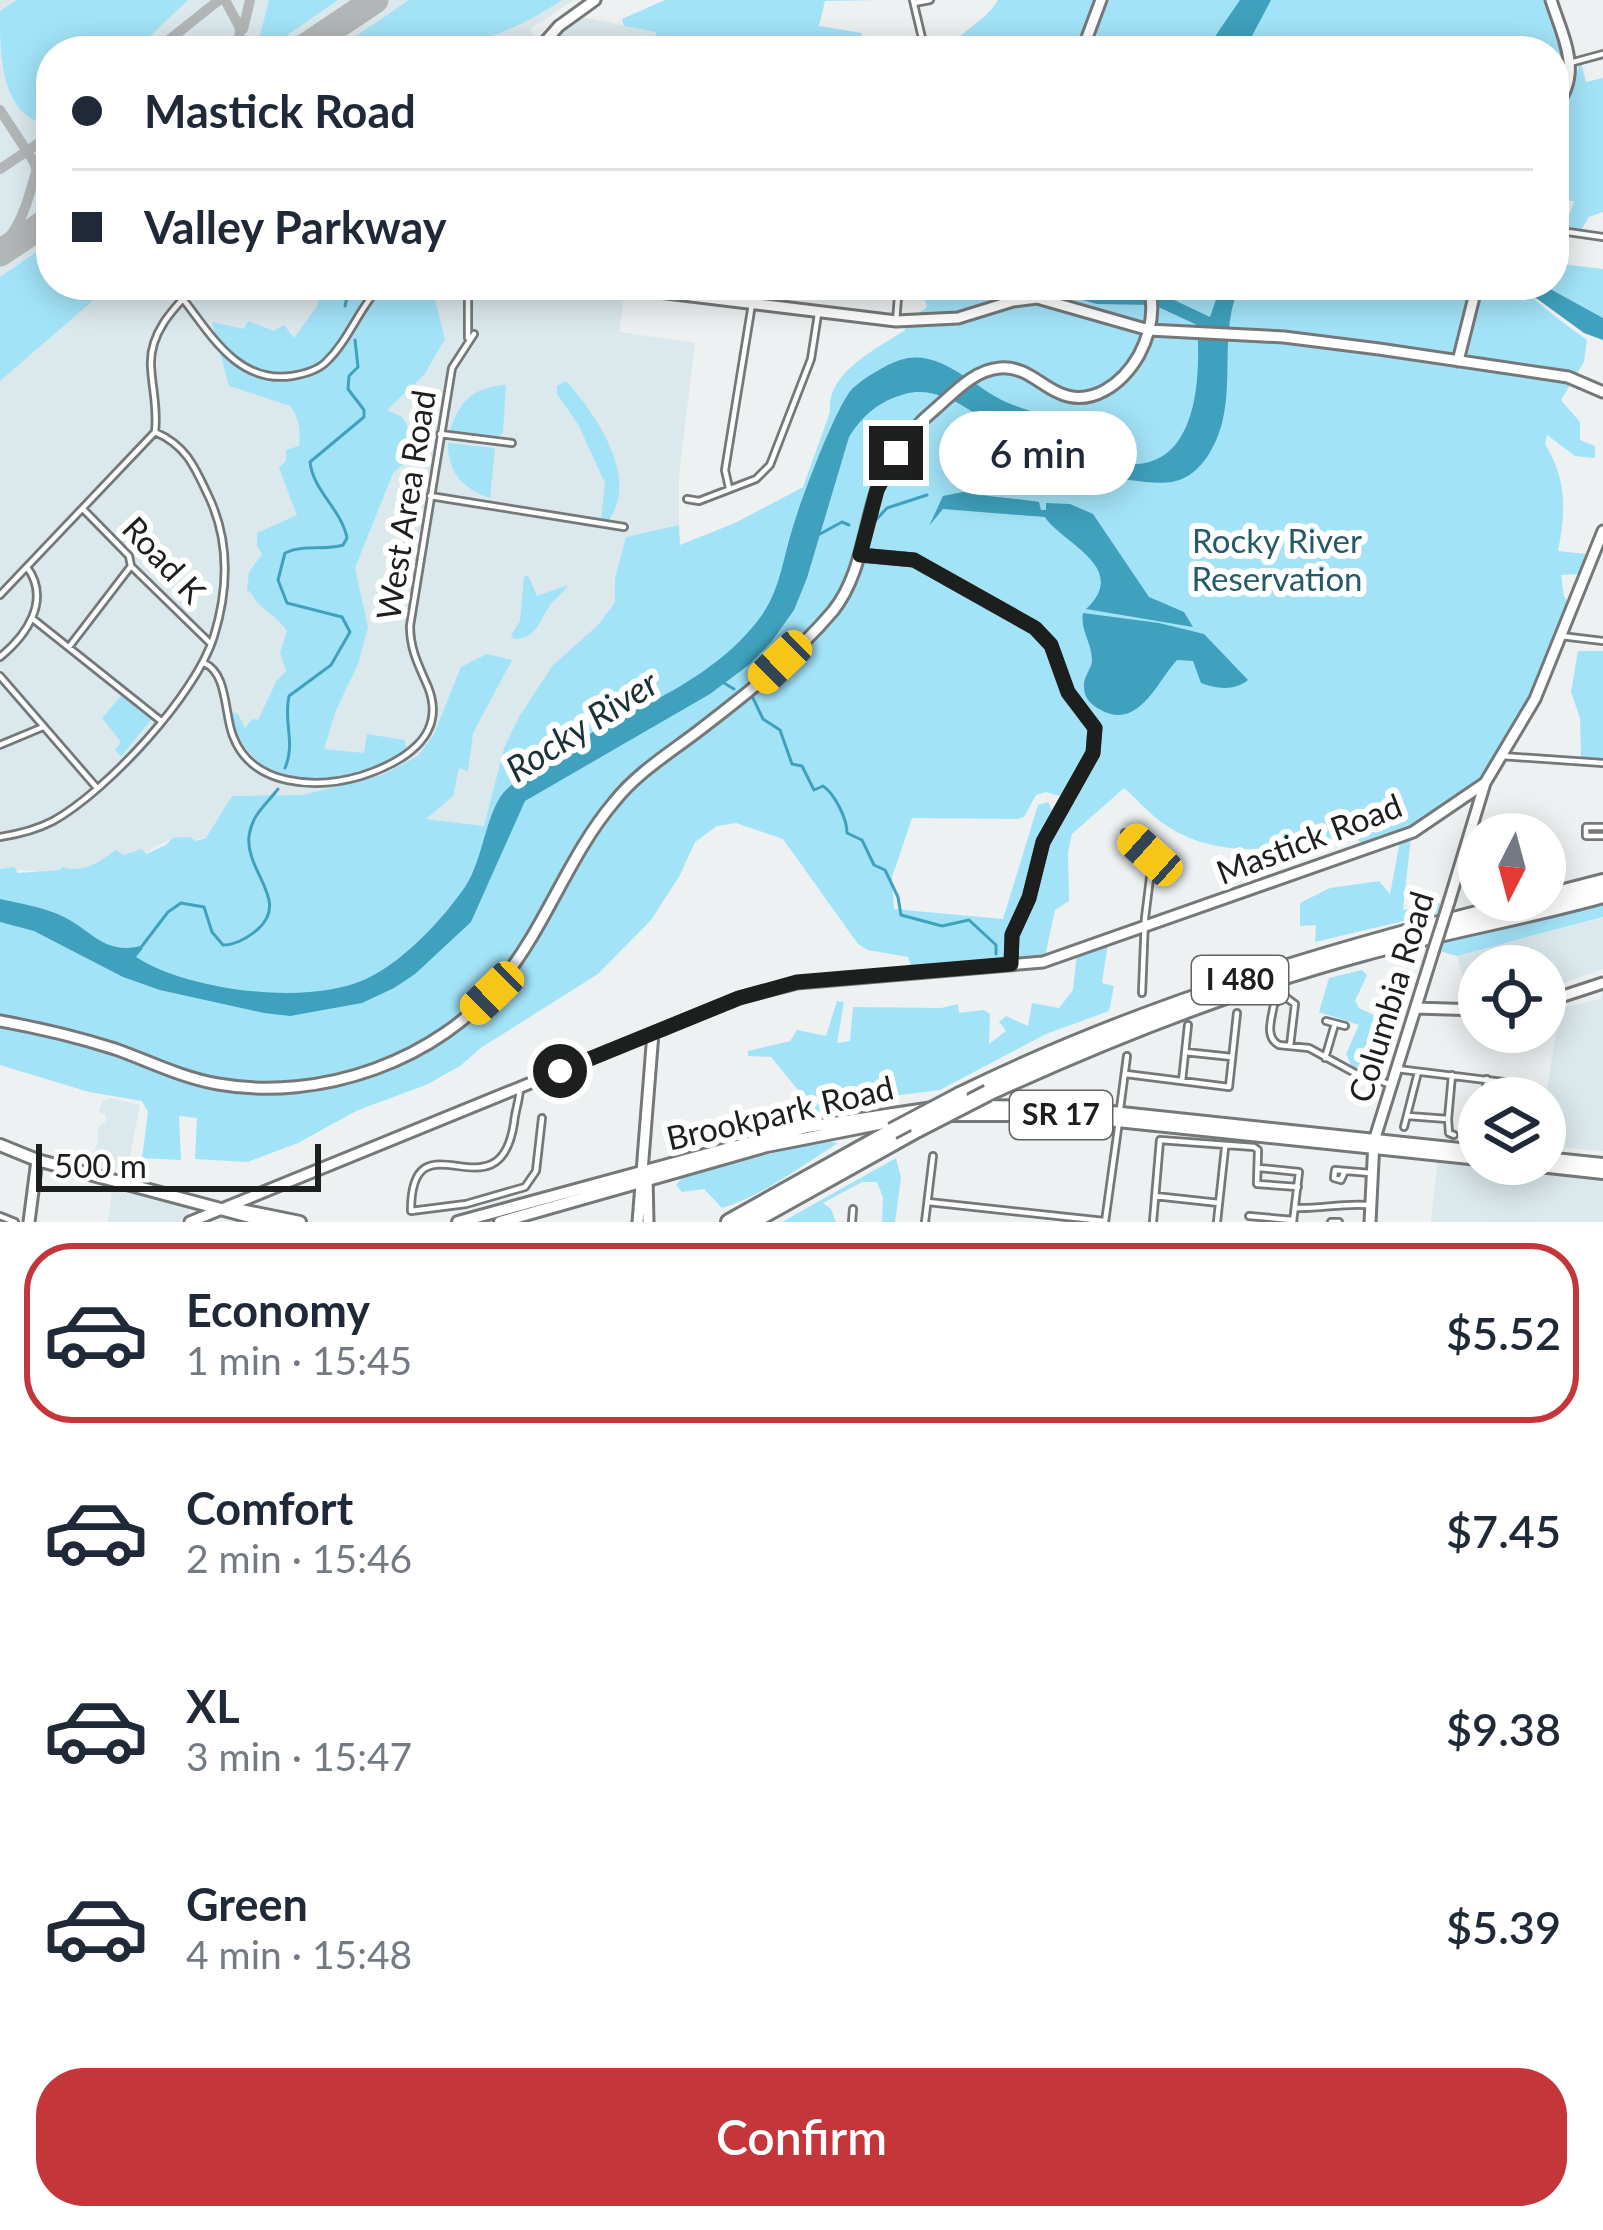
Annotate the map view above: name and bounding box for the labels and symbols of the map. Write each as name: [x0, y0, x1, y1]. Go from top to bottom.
street label: West Area Road: [367, 387, 443, 623]
callout: 6 min: [938, 411, 1136, 495]
route end: [869, 426, 923, 480]
street label: Road K: [115, 508, 215, 611]
park label: Rocky River Reservation: [1191, 520, 1363, 598]
car: [742, 624, 818, 700]
water label: Rocky River: [497, 659, 666, 791]
street label: Mastick Road: [1210, 784, 1407, 892]
north arrow: [1458, 813, 1566, 921]
car: [1111, 818, 1189, 892]
street label: Columbia Road: [1339, 887, 1441, 1107]
car: [454, 955, 530, 1031]
road number: I 480: [1192, 956, 1288, 1004]
route start: [533, 1044, 587, 1098]
street label: Brookpark Road: [662, 1066, 897, 1158]
road number: SR 17: [1010, 1091, 1112, 1139]
scale bar: [36, 1138, 321, 1191]

